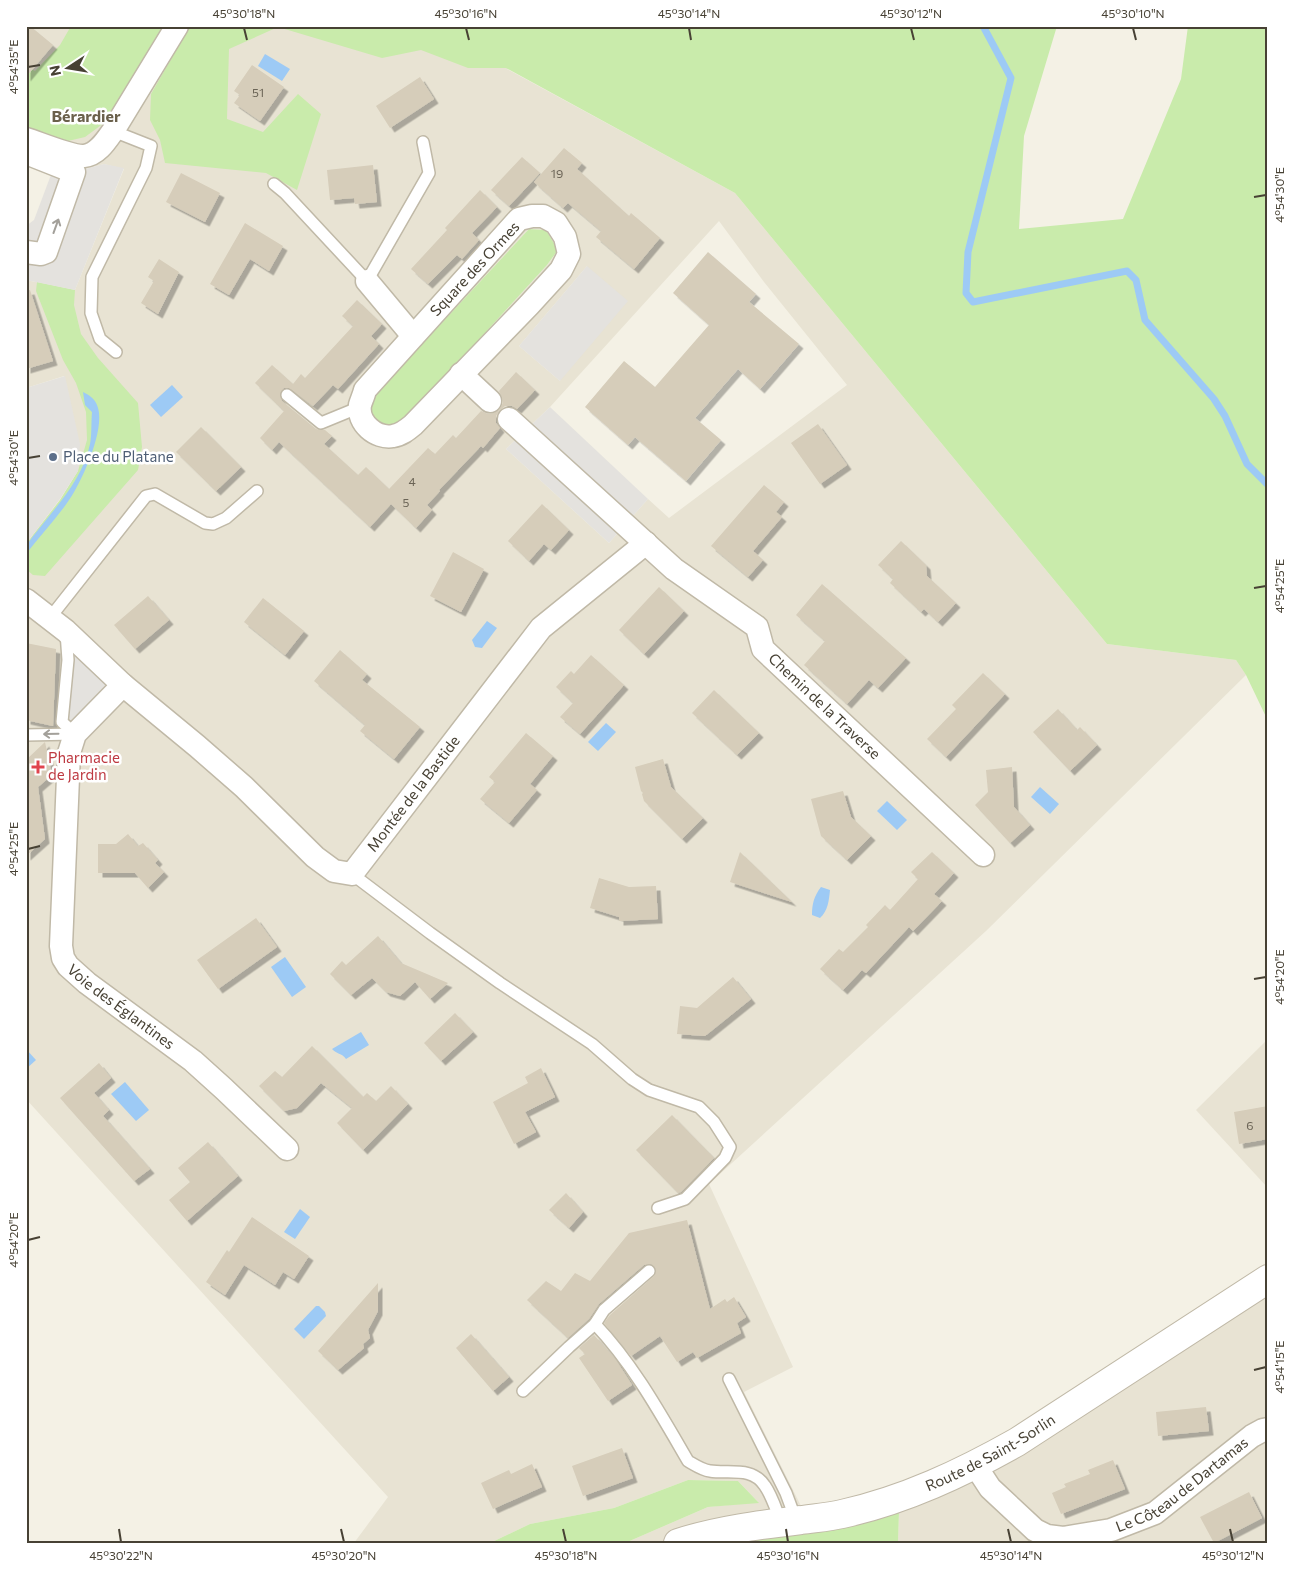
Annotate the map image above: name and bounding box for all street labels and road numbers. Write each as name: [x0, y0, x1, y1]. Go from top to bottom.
street label: Square des Ormes: [426, 217, 523, 319]
street label: Chemin de la Traverse: [765, 649, 885, 763]
street label: Montée de la Bastide: [362, 732, 463, 855]
street label: Voie des Églantines: [64, 960, 179, 1052]
street label: Route de Saint-Sorlin: [923, 1410, 1058, 1494]
street label: Le Côteau de Dartamas: [1113, 1433, 1251, 1535]

